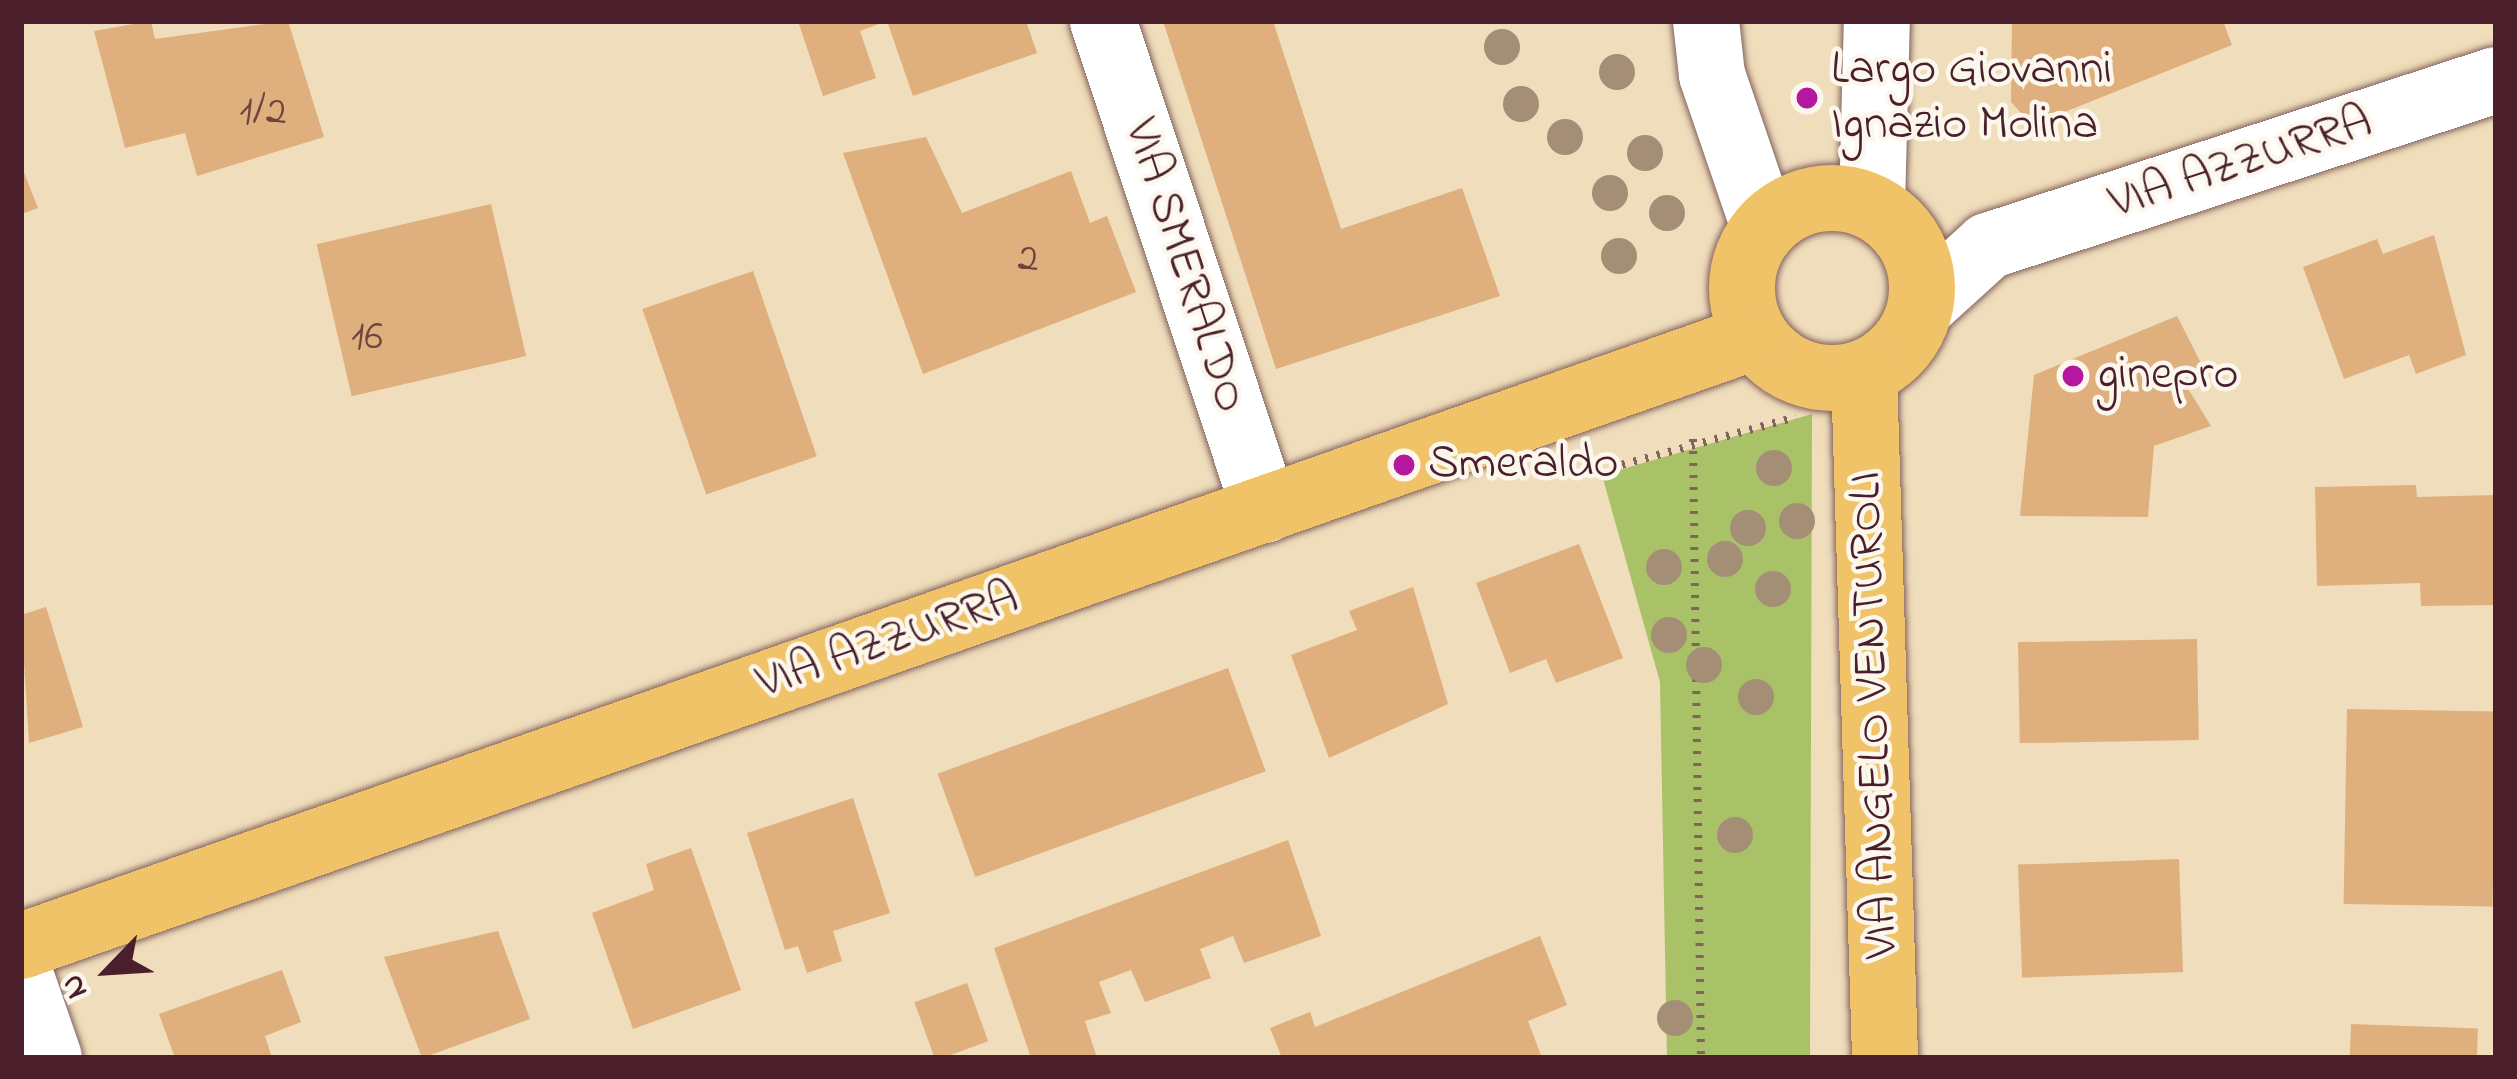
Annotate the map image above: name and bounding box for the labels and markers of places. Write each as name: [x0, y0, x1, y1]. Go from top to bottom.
place label: Largo Giovanni Ignazio Molina: [1831, 41, 2112, 154]
marker: Largo Giovanni Ignazio Molina: [1794, 85, 1820, 111]
place label: ginepro: [2097, 347, 2238, 405]
marker: ginepro: [2060, 363, 2086, 389]
place label: Smeraldo: [1428, 436, 1618, 494]
marker: Smeraldo: [1391, 452, 1417, 478]

